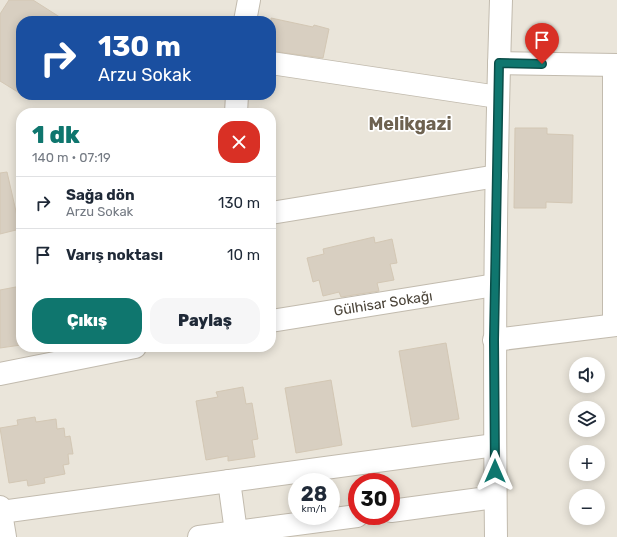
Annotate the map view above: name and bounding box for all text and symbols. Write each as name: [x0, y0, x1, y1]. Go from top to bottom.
pin: [525, 23, 559, 64]
icon: arrive: [531, 29, 553, 51]
text: 130 m: [98, 30, 181, 63]
icon: right: [32, 32, 84, 84]
text: Arzu Sokak: [98, 64, 191, 86]
district label: Melikgazi: [368, 113, 452, 135]
text: 1 dk: [32, 121, 80, 149]
button: close: [218, 121, 260, 163]
text: 140 m · 07:19: [32, 150, 111, 165]
text: Sağa dön: [66, 186, 135, 204]
icon: right: [32, 192, 54, 214]
text: 130 m: [218, 194, 260, 212]
text: Arzu Sokak: [66, 204, 133, 219]
icon: arrive: [32, 244, 54, 266]
text: Varış noktası: [66, 246, 163, 264]
text: 10 m: [227, 246, 260, 264]
street label: Gülhisar Sokağı: [332, 287, 434, 320]
button: Çıkış: [32, 298, 142, 344]
button: Paylaş: [150, 298, 260, 344]
map controls: [569, 357, 605, 525]
button: sound: [569, 357, 605, 393]
button: layers: [569, 401, 605, 437]
button: +: [569, 445, 605, 481]
position arrow: [474, 450, 516, 492]
speed limit sign: 30: [348, 473, 400, 525]
text: 28: [301, 482, 327, 506]
button: −: [569, 489, 605, 525]
text: km/h: [302, 503, 326, 515]

